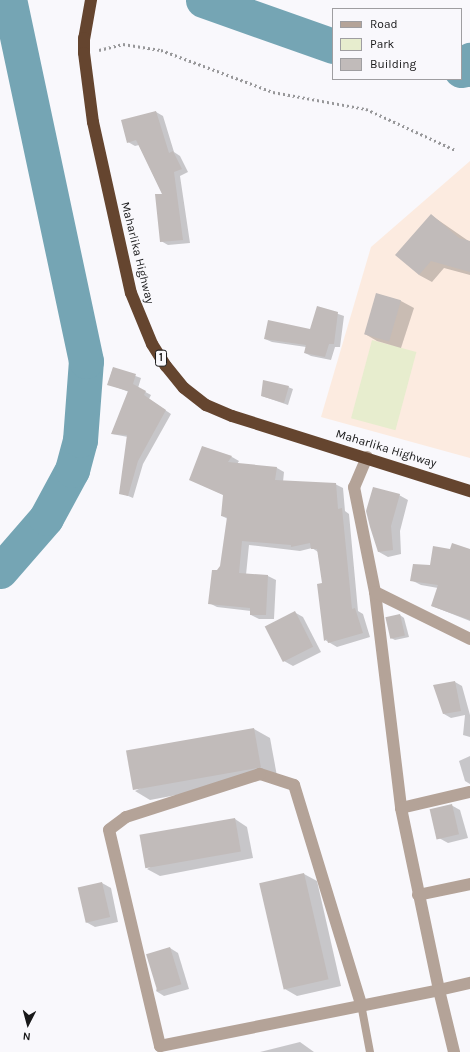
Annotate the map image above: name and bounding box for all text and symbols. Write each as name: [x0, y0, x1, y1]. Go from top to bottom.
legend: [332, 8, 462, 80]
text: Road: [370, 17, 398, 31]
text: Park: [370, 37, 394, 51]
text: Building: [370, 57, 416, 71]
street label: Maharlika Highway: [117, 201, 157, 305]
road number: 1: [155, 349, 167, 367]
street label: Maharlika Highway: [334, 427, 438, 471]
north arrow: [8, 1004, 48, 1044]
text: N: [22, 1030, 31, 1043]

